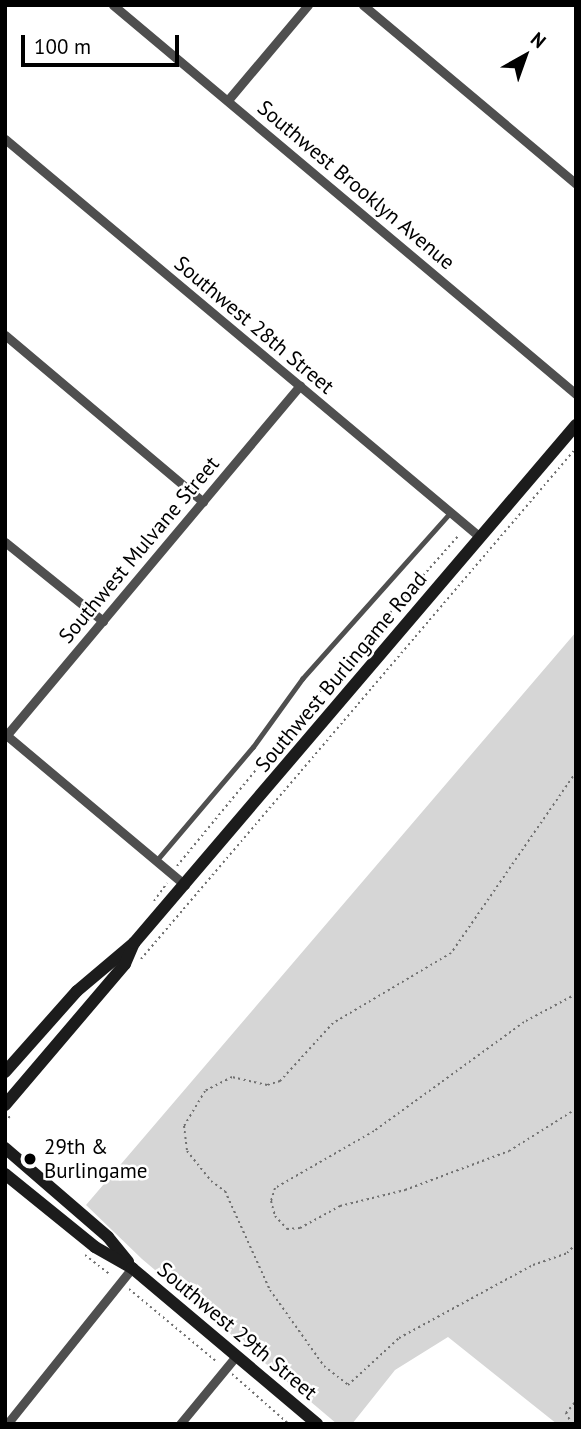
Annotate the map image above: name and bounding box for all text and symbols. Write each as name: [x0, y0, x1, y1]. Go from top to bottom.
scale bar: [24, 21, 182, 65]
north arrow: [490, 21, 560, 91]
text: N: [526, 27, 551, 53]
text: 100 m: [34, 33, 91, 60]
street label: Southwest Brooklyn Avenue: [252, 95, 460, 275]
street label: Southwest 28th Street: [169, 251, 339, 399]
street label: Southwest Mulvane Street: [54, 452, 224, 648]
street label: Southwest Burlingame Road: [250, 567, 432, 777]
place label: 29th & Burlingame: [44, 1134, 147, 1184]
marker: 29th & Burlingame: [22, 1151, 38, 1167]
street label: Southwest 29th Street: [152, 1257, 322, 1405]

